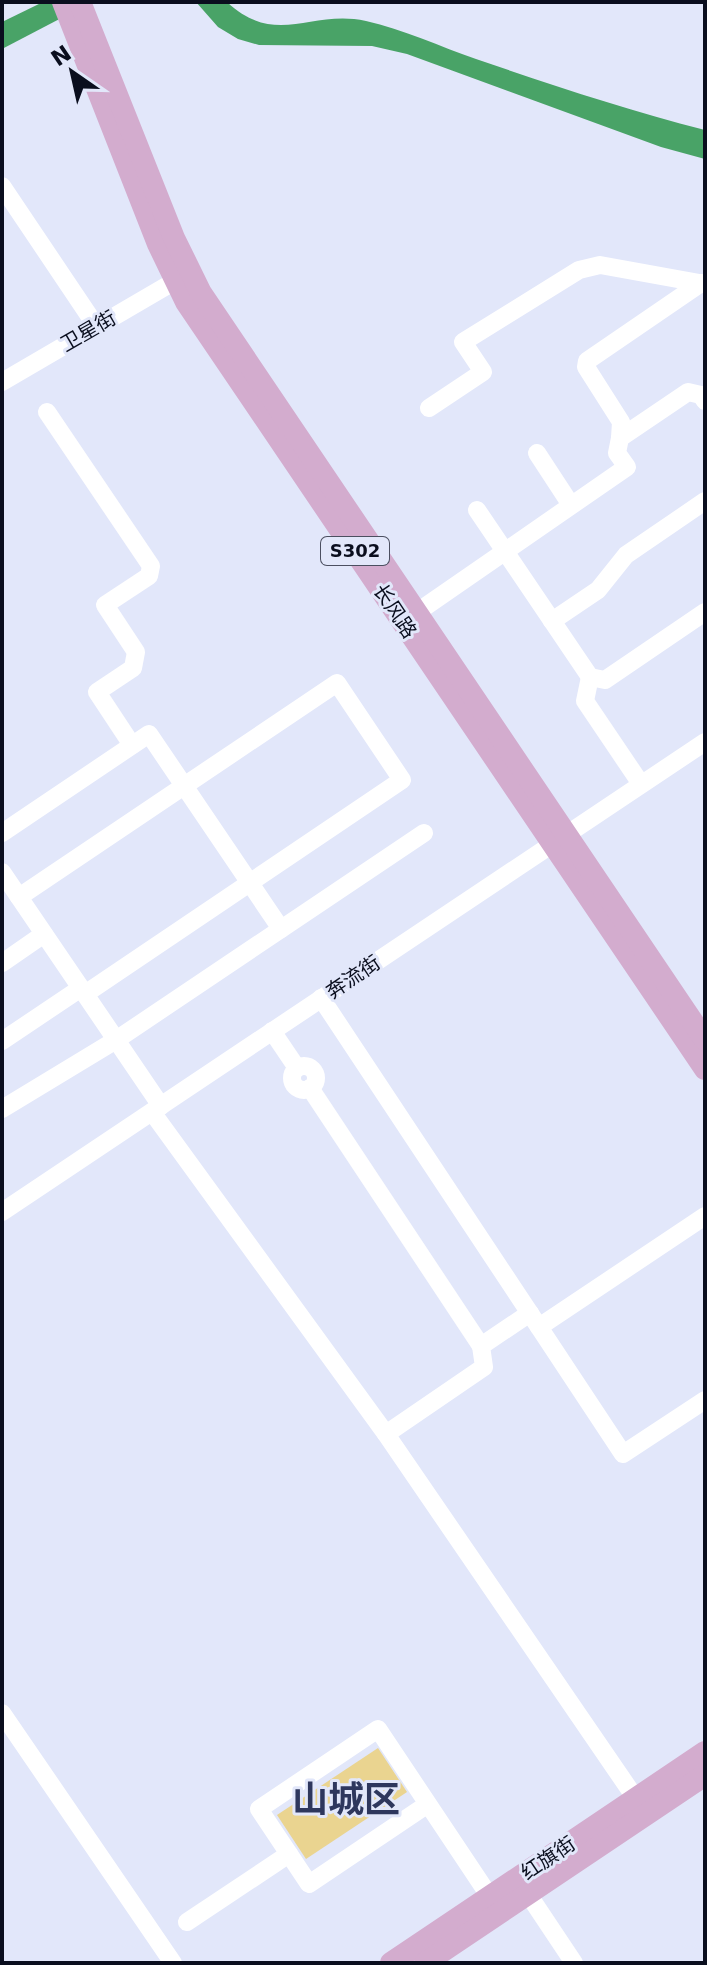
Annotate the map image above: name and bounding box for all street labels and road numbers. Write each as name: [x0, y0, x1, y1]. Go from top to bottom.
street label: 卫星街: [56, 306, 120, 356]
road number: S302: [321, 537, 389, 565]
street label: 长风路: [368, 579, 422, 643]
street label: 奔流街: [321, 950, 385, 1004]
street label: 红旗街: [516, 1831, 580, 1885]

